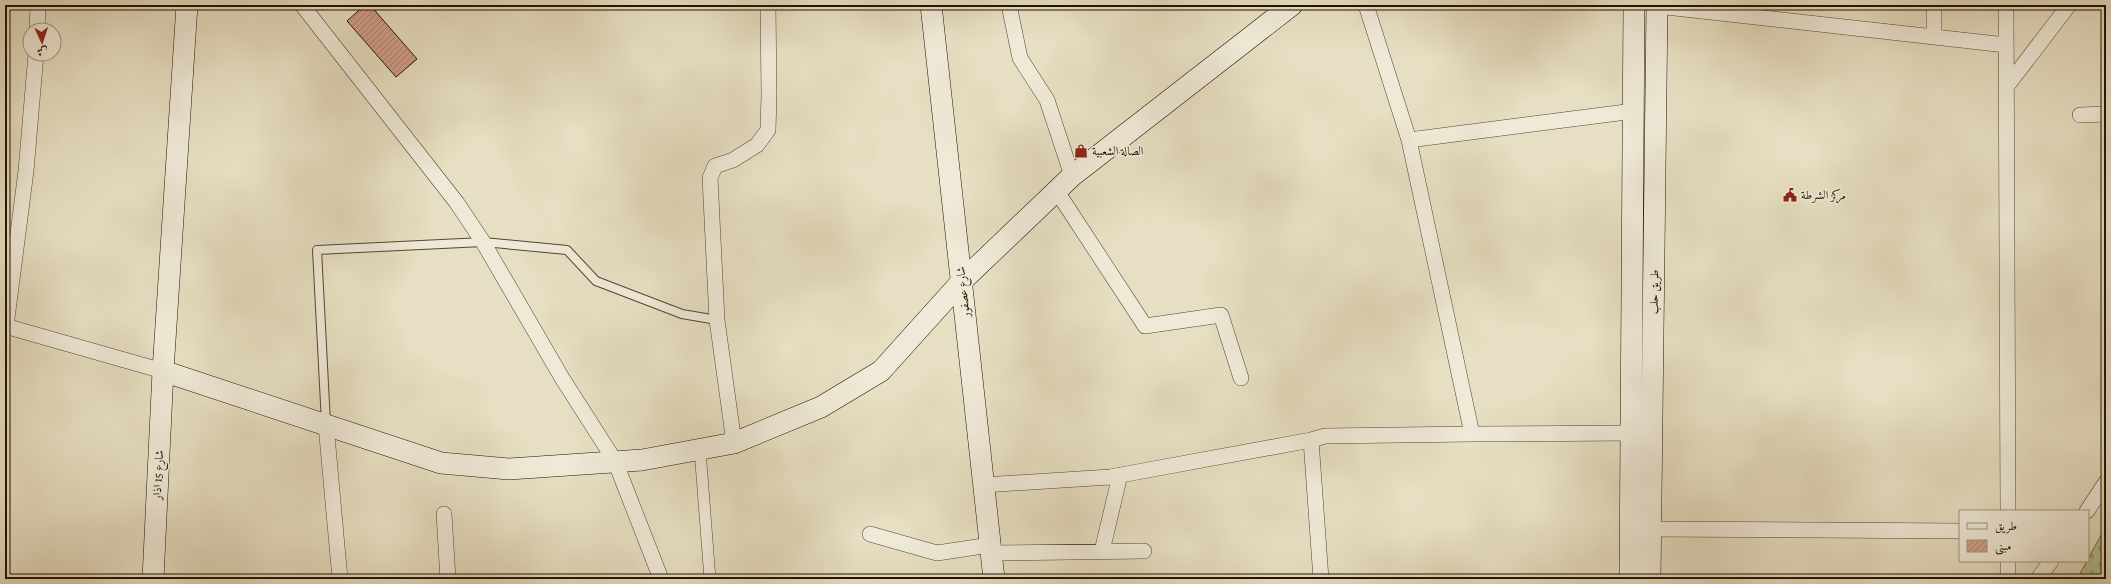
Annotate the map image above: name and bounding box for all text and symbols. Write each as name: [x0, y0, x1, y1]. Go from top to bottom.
north arrow: [22, 22, 62, 62]
text: ش: [37, 44, 48, 59]
shop icon: الصالة الشعبية: [1073, 143, 1089, 159]
place label: الصالة الشعبية: [1092, 143, 1144, 159]
public building icon: مركز الشرطة: [1782, 187, 1798, 203]
place label: مركز الشرطة: [1801, 187, 1846, 204]
street label: شارع عصفور: [952, 265, 977, 319]
street label: طريق حلب: [1646, 269, 1662, 314]
street label: شارع 15 اذار: [149, 449, 170, 502]
legend: [1959, 510, 2089, 562]
text: طريق: [1995, 518, 2017, 534]
text: مبنى: [1995, 538, 2011, 555]

